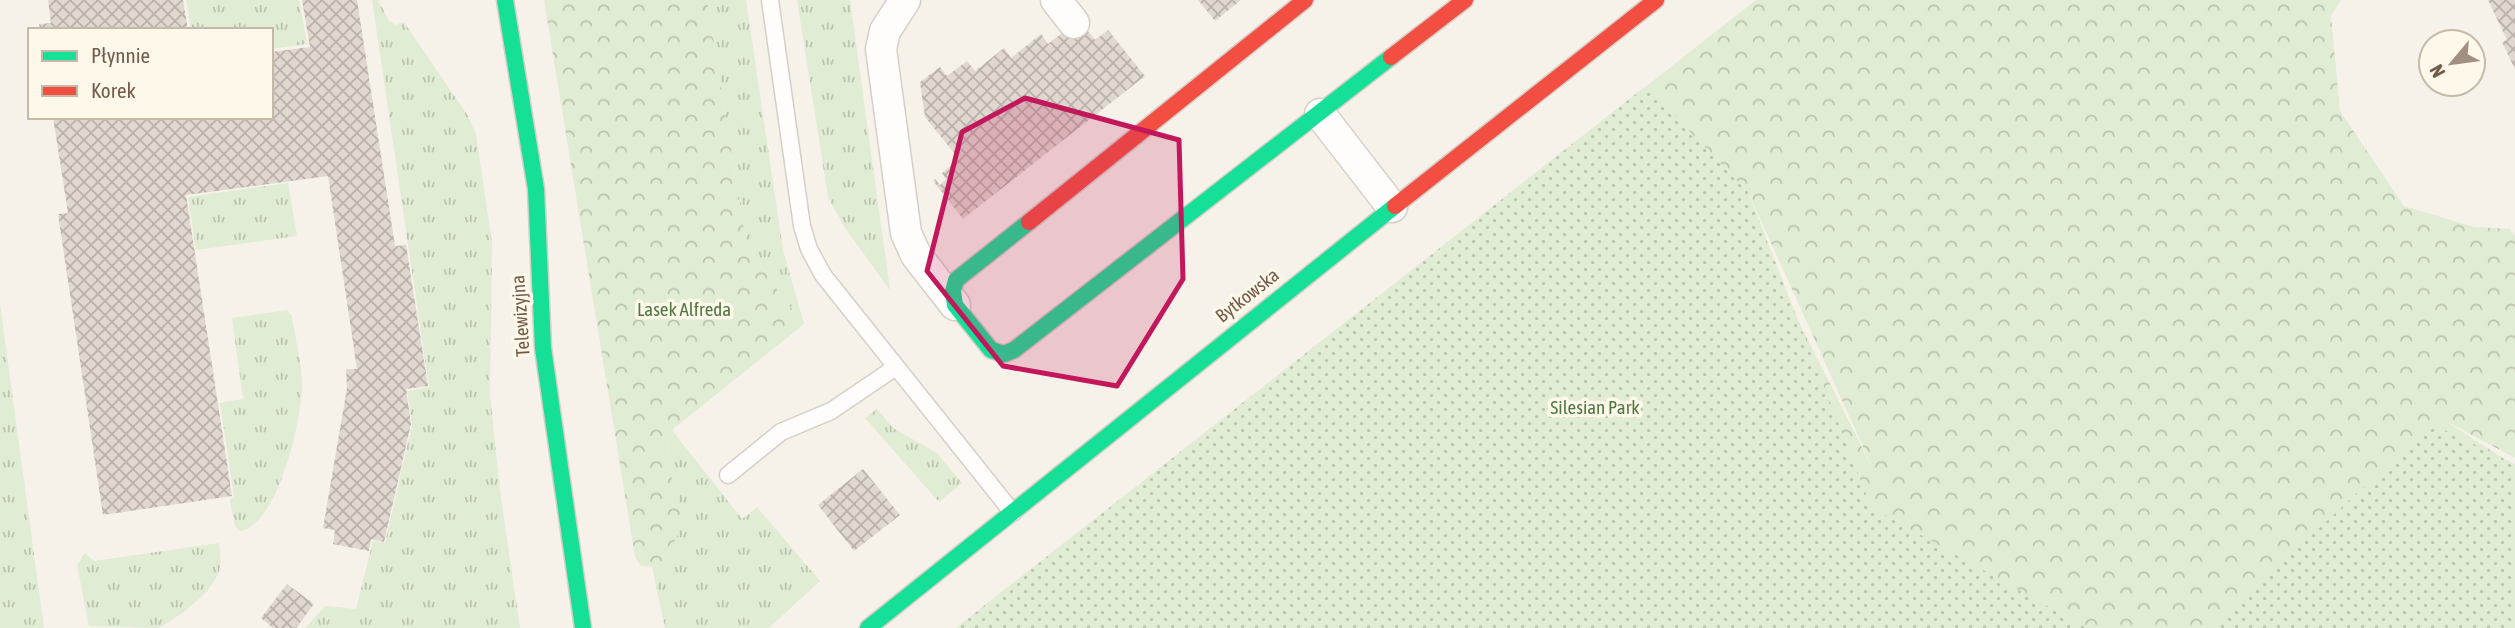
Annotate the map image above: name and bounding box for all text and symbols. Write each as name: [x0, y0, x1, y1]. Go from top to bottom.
legend: [28, 28, 273, 119]
north arrow: [2417, 28, 2487, 98]
text: Płynnie: [91, 43, 150, 67]
text: N: [2425, 61, 2449, 81]
text: Korek: [91, 78, 136, 102]
street label: Bytkowska: [1211, 263, 1283, 327]
street label: Telewizyjna: [506, 274, 534, 358]
park label: Lasek Alfreda: [637, 298, 731, 320]
park label: Silesian Park: [1550, 396, 1640, 418]

